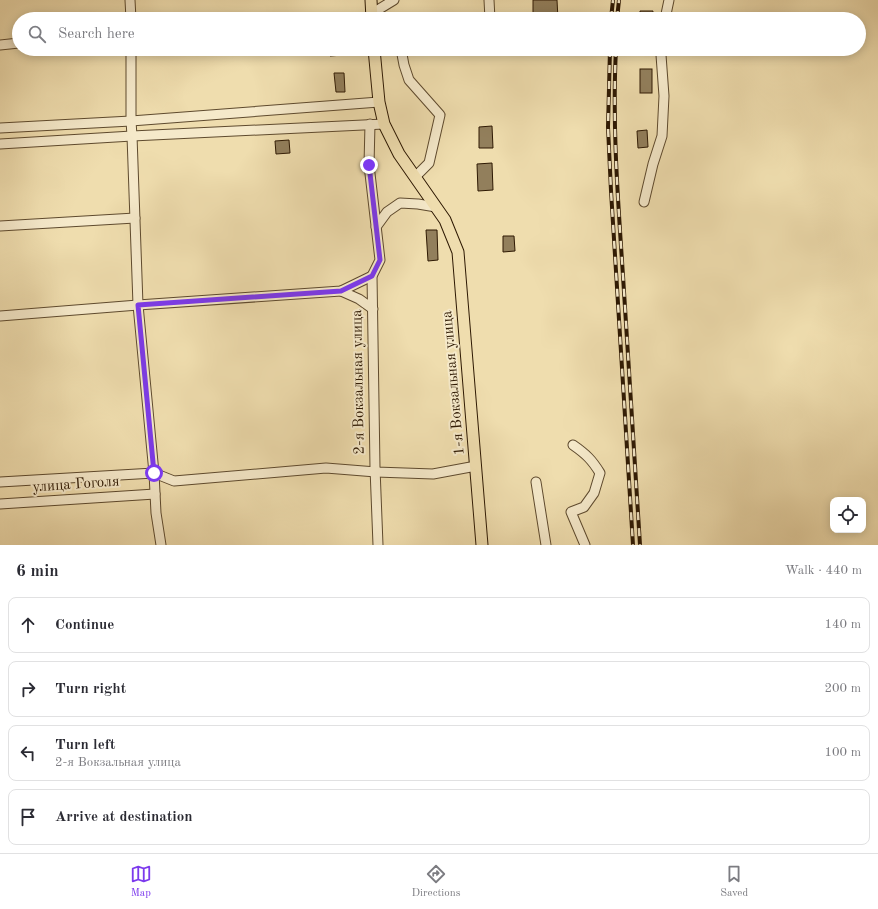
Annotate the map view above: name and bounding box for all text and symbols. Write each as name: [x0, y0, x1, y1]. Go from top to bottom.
search box: [12, 12, 866, 56]
icon: search: [26, 23, 48, 45]
text: Search here: [58, 27, 135, 42]
route end: [360, 156, 378, 174]
street label: 2-я Вокзальная улица: [350, 309, 368, 455]
street label: 1-я Вокзальная улица: [440, 309, 468, 456]
route start: [145, 464, 163, 482]
street label: улица Гоголя: [32, 474, 120, 496]
map controls: [830, 497, 866, 533]
button: locate: [830, 497, 866, 533]
text: 6 min: [16, 563, 59, 580]
text: Walk · 440 m: [785, 564, 862, 577]
icon: ahead: [17, 614, 39, 636]
text: Continue: [55, 618, 114, 633]
text: 140 m: [824, 618, 861, 631]
icon: right: [17, 678, 39, 700]
text: Turn right: [55, 682, 126, 697]
text: 200 m: [824, 682, 861, 695]
text: Turn left: [55, 738, 115, 753]
icon: left: [17, 742, 39, 764]
text: 100 m: [824, 746, 861, 759]
text: 2-я Вокзальная улица: [55, 756, 181, 769]
icon: arrive: [17, 806, 39, 828]
text: Arrive at destination: [55, 810, 193, 825]
tab: Map: [130, 863, 152, 901]
tab: Directions: [412, 863, 460, 901]
tab: Saved: [720, 863, 748, 901]

